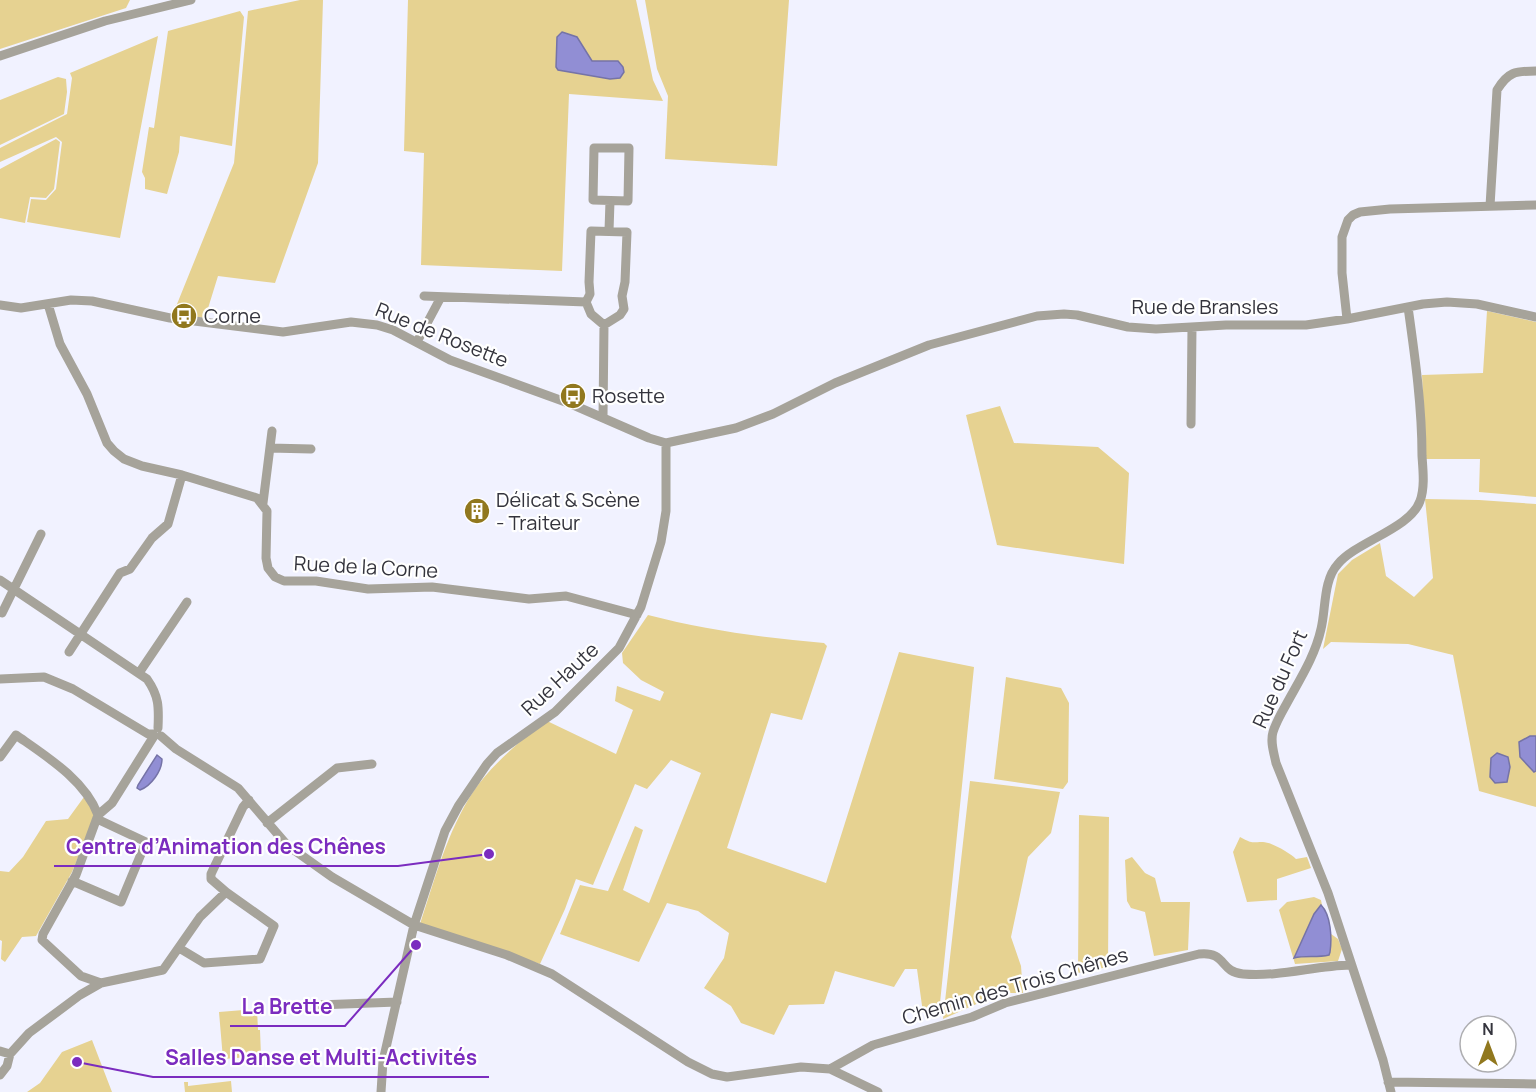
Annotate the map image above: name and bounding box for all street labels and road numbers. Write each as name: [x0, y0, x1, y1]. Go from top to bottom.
street label: Rue de Bransles: [1131, 293, 1279, 320]
street label: Rue de Rosette: [372, 296, 513, 373]
street label: Rue de la Corne: [293, 549, 439, 584]
street label: Rue du Fort: [1246, 625, 1313, 732]
street label: Rue Haute: [515, 636, 604, 721]
street label: Chemin des Trois Chênes: [899, 940, 1131, 1031]

